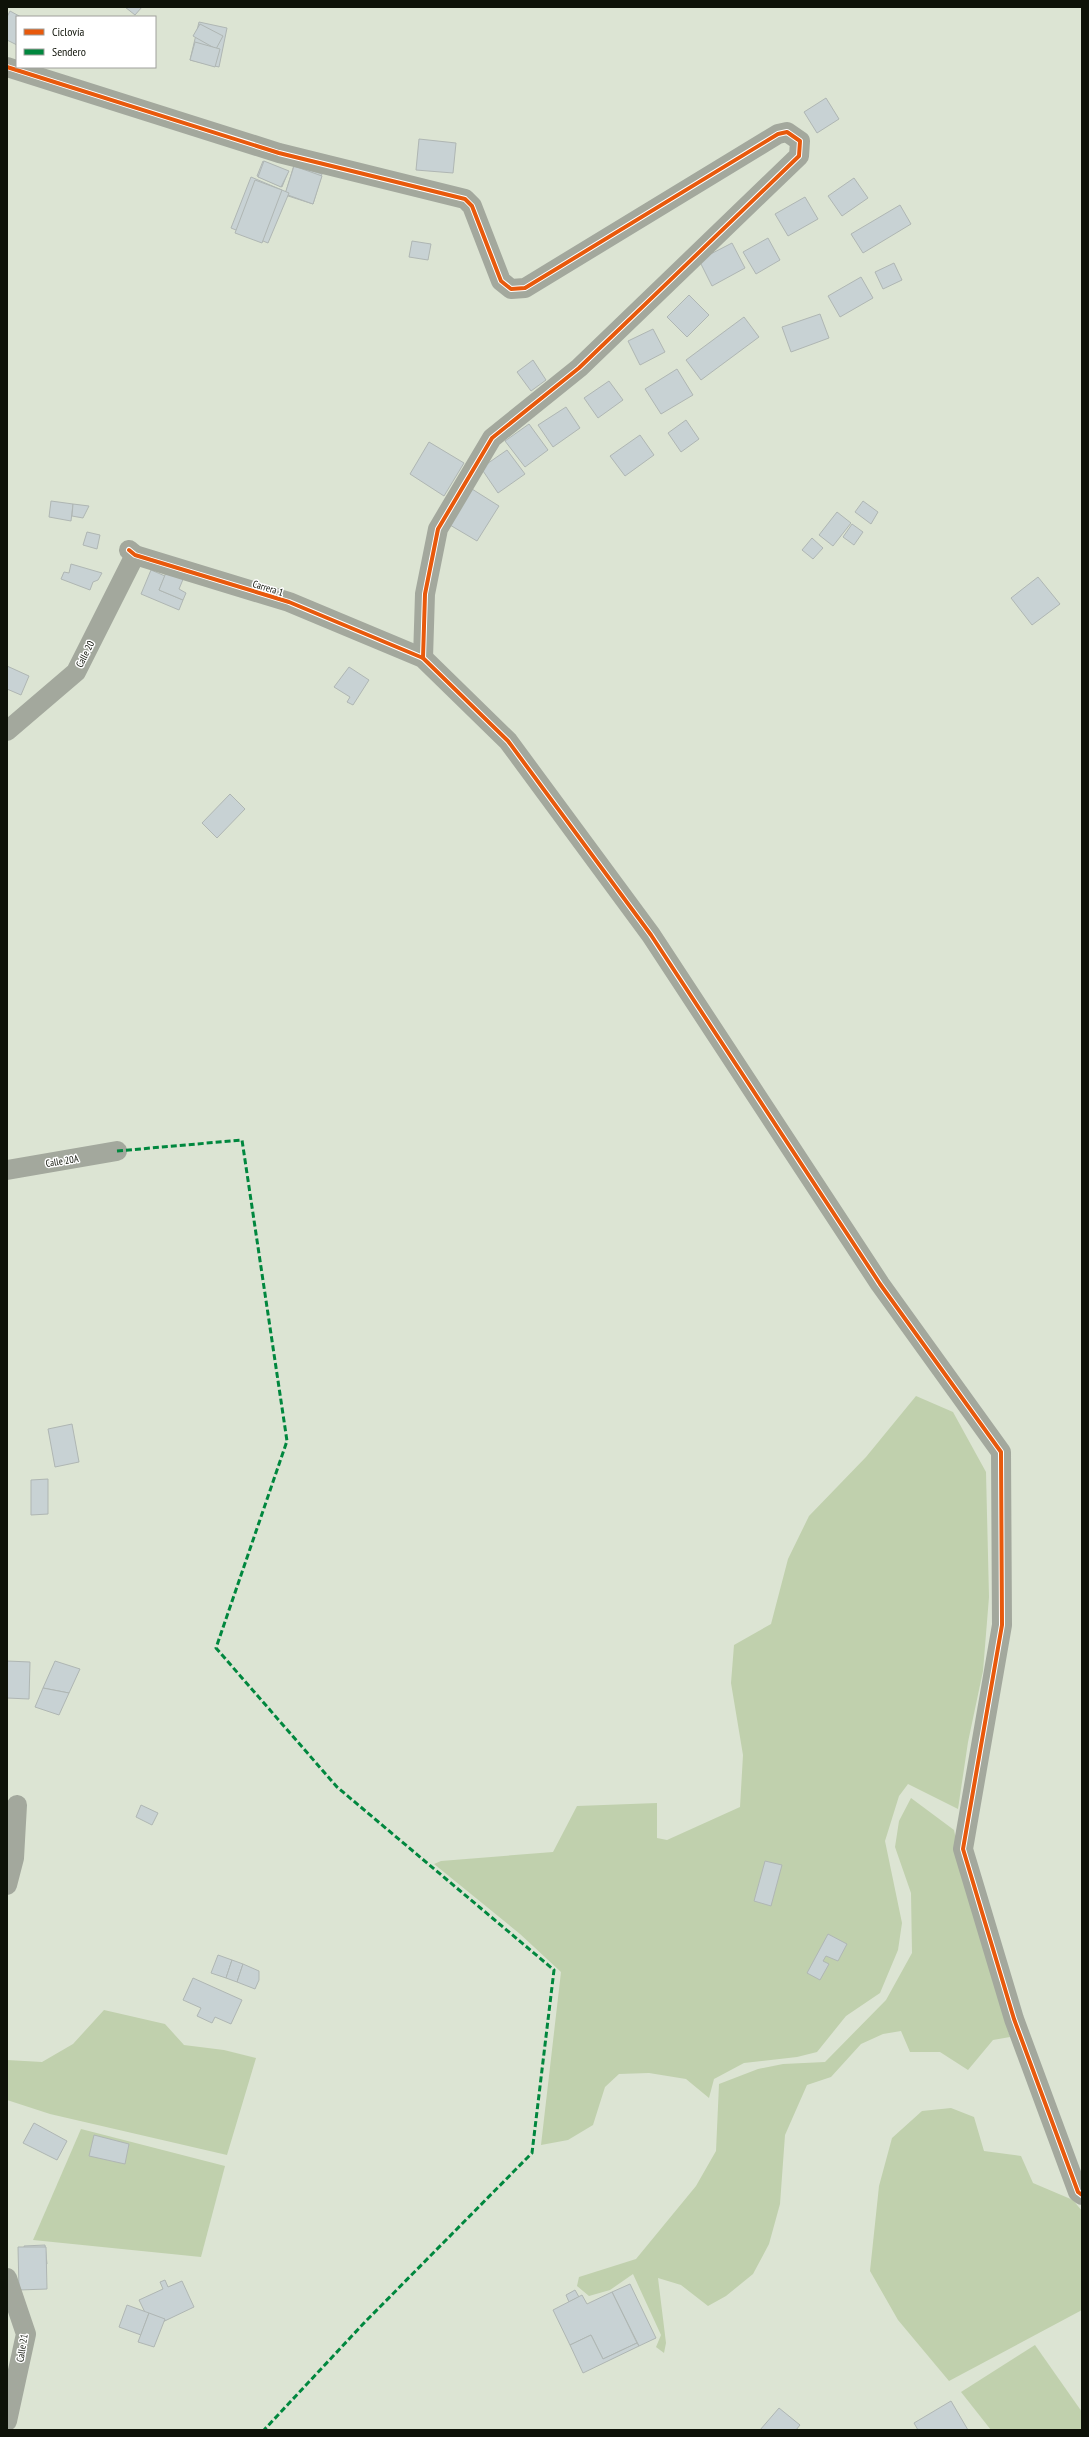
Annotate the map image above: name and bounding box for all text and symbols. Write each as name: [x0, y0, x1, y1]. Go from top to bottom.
legend: [16, 16, 156, 68]
text: Ciclovía: [52, 24, 84, 39]
text: Sendero: [52, 44, 86, 59]
street label: Carrera 1: [251, 577, 285, 599]
street label: Calle 20: [73, 638, 97, 670]
street label: Calle 20A: [45, 1152, 80, 1170]
street label: Calle 21: [13, 2333, 31, 2363]

